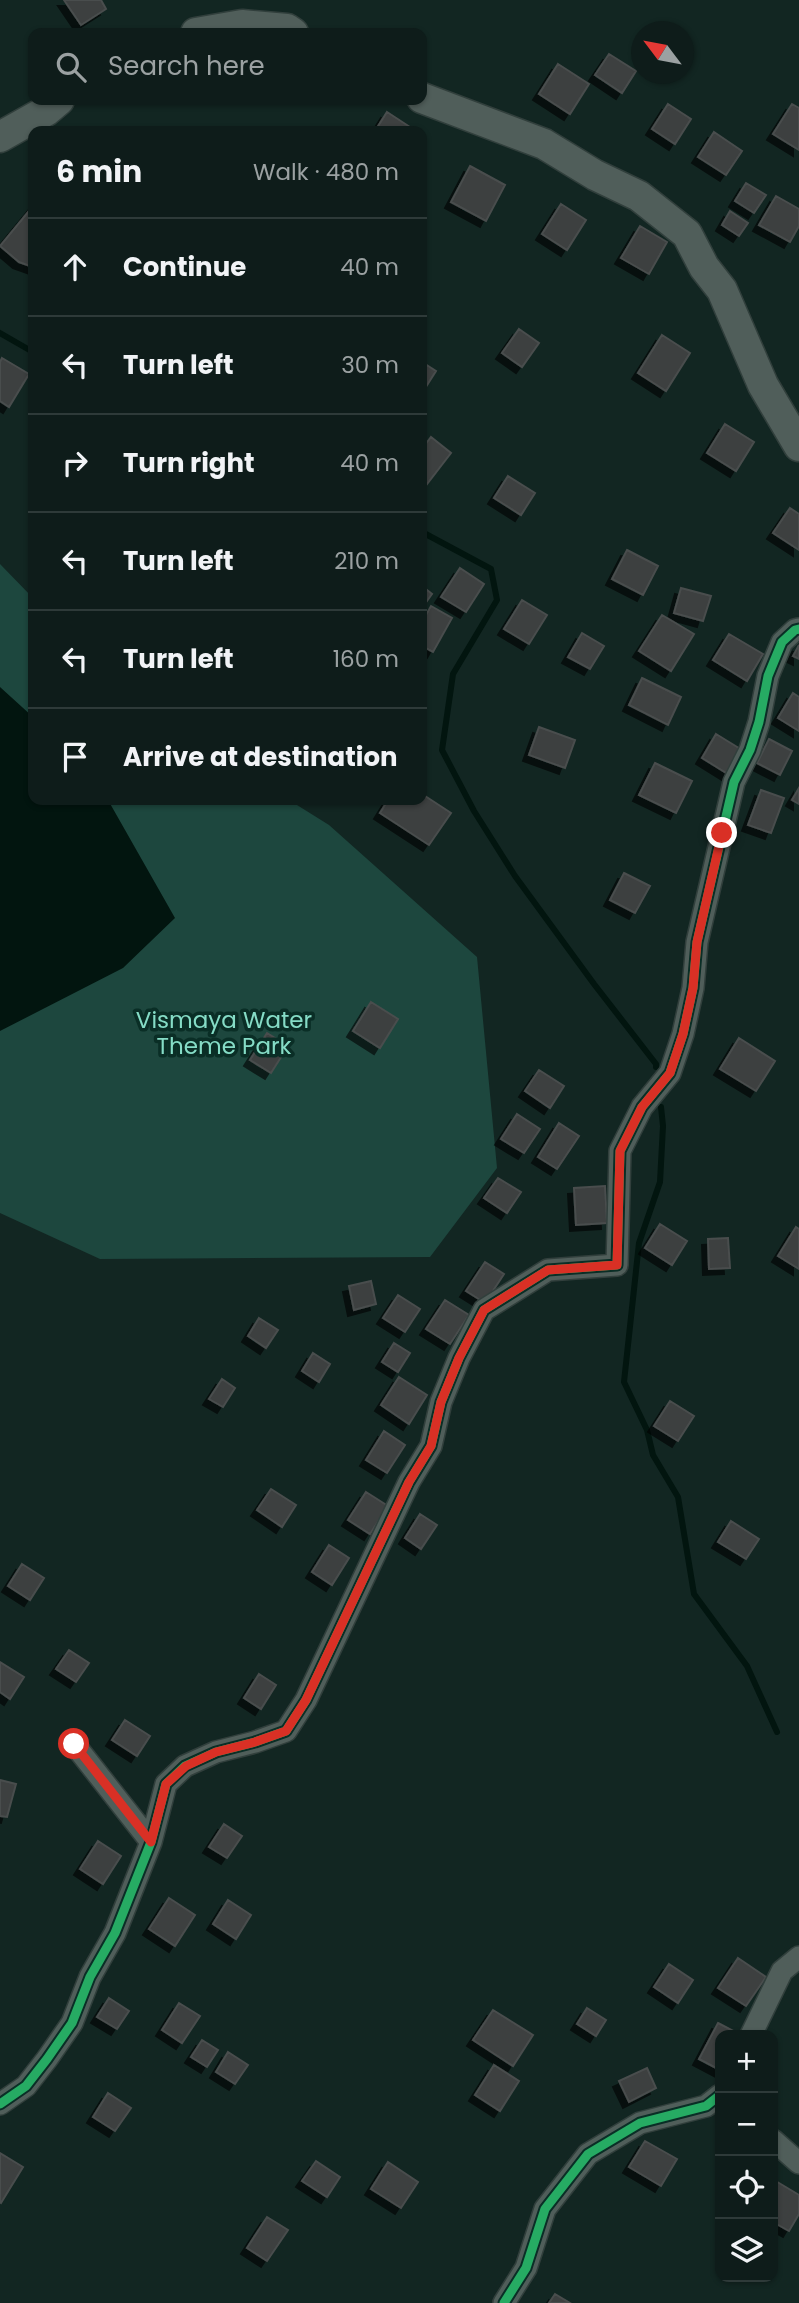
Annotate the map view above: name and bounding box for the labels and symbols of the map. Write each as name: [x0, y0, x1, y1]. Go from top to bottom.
north arrow: [631, 21, 694, 84]
route end: [706, 817, 737, 848]
park label: Vismaya Water Theme Park: [136, 1004, 312, 1062]
route start: [58, 1728, 89, 1759]

